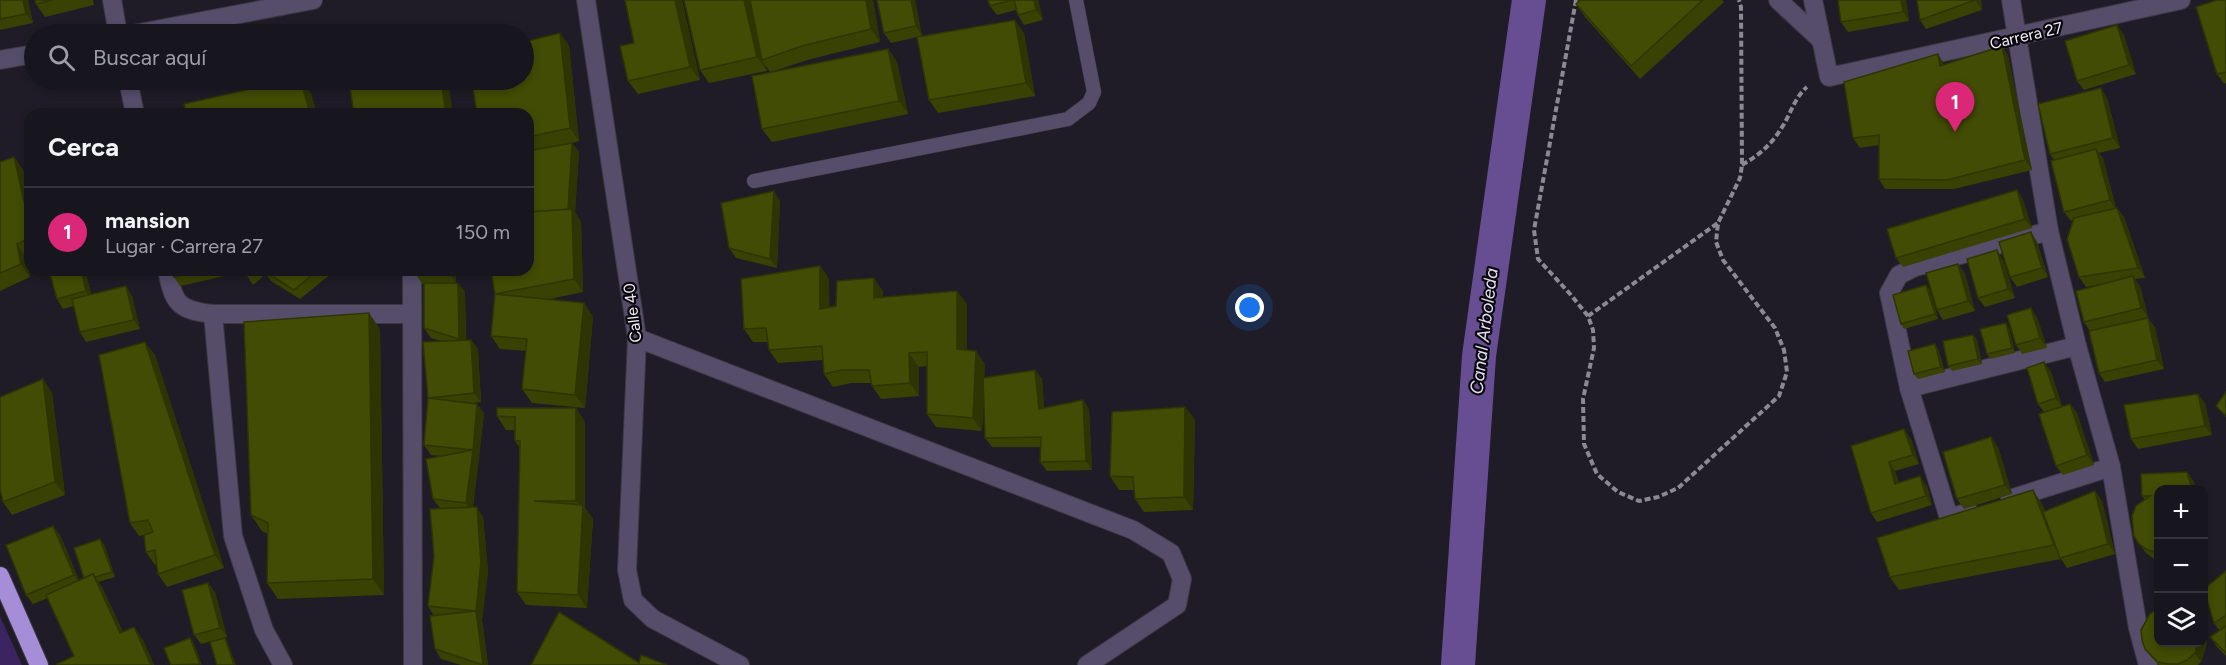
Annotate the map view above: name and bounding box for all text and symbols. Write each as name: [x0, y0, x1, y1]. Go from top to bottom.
street label: Carrera 27: [1988, 18, 2065, 53]
search box: [24, 24, 534, 90]
icon: search: [45, 41, 78, 74]
text: Buscar aquí: [93, 44, 206, 71]
pin: 1: [1936, 82, 1974, 132]
text: Cerca: [48, 131, 119, 163]
text: mansion: [105, 207, 190, 234]
text: 1: [63, 220, 72, 244]
text: 150 m: [455, 220, 510, 244]
text: Lugar · Carrera 27: [105, 234, 263, 258]
water label: Canal Arboleda: [1465, 266, 1503, 395]
street label: Calle 40: [619, 282, 646, 344]
your location: [1235, 293, 1264, 322]
map controls: [2154, 485, 2208, 647]
button: +: [2154, 485, 2208, 539]
button: −: [2154, 539, 2208, 593]
button: layers: [2154, 593, 2208, 647]

